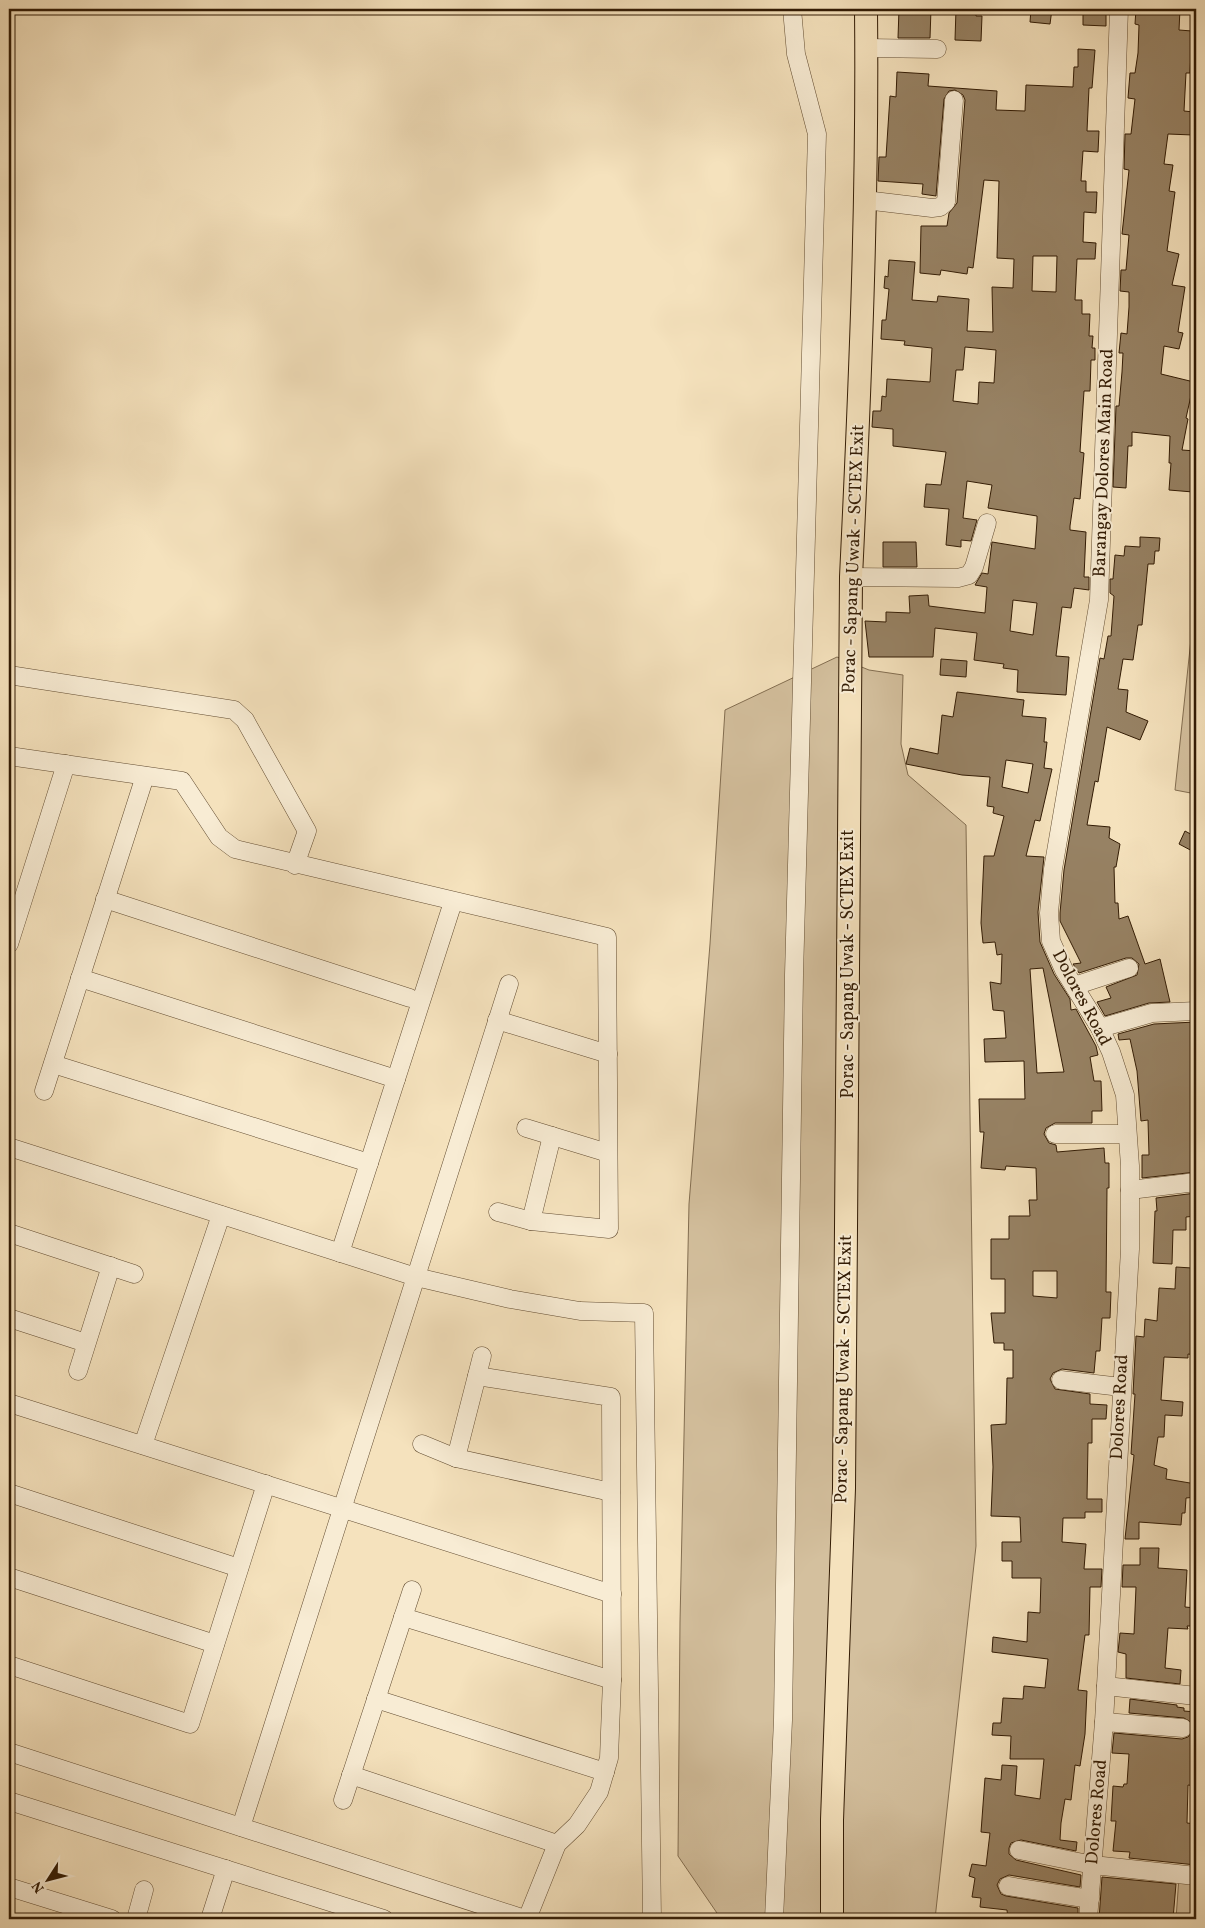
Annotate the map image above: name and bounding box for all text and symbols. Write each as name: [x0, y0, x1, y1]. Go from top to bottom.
street label: Barangay Dolores Main Road: [1088, 348, 1120, 578]
street label: Porac - Sapang Uwak - SCTEX Exit: [837, 424, 871, 694]
street label: Porac - Sapang Uwak - SCTEX Exit: [836, 830, 861, 1098]
street label: Dolores Road: [1045, 946, 1117, 1050]
street label: Porac - Sapang Uwak - SCTEX Exit: [829, 1234, 859, 1504]
street label: Dolores Road: [1105, 1354, 1135, 1460]
street label: Dolores Road: [1080, 1758, 1114, 1866]
north arrow: [22, 1856, 72, 1906]
text: N: [28, 1877, 49, 1896]

